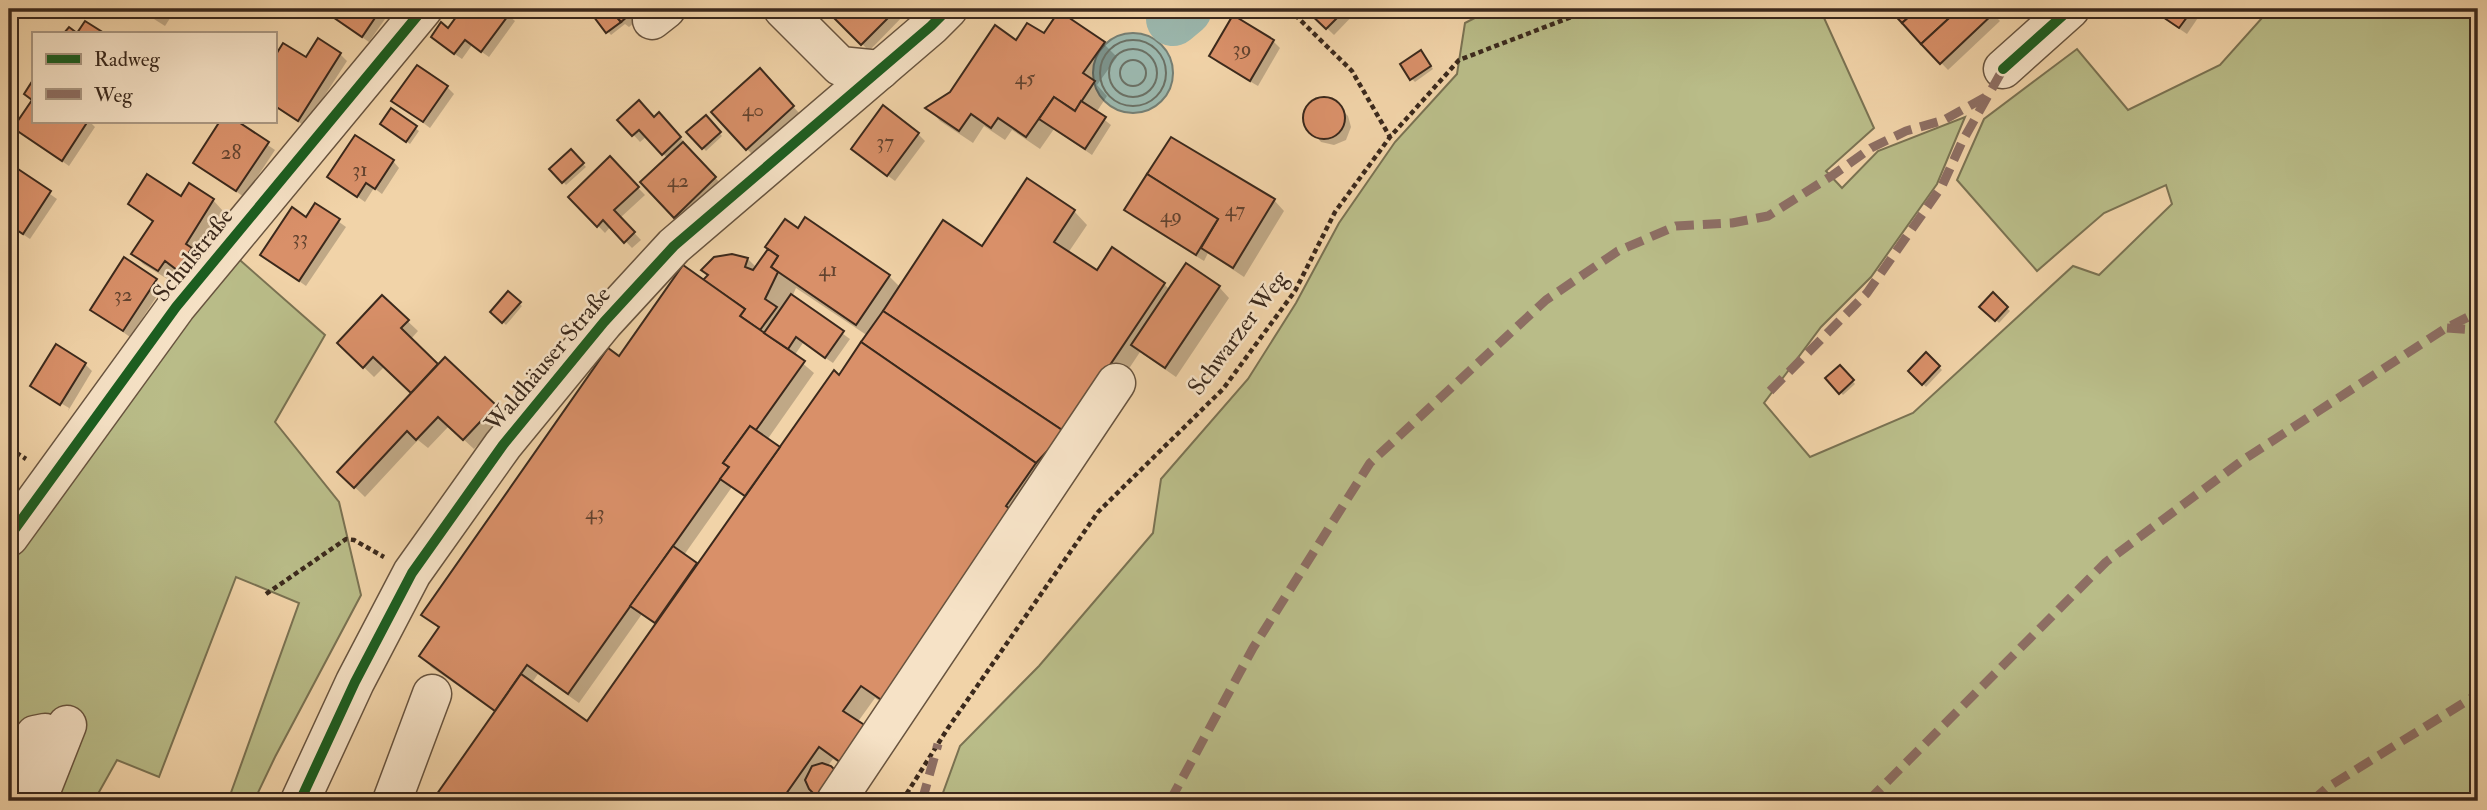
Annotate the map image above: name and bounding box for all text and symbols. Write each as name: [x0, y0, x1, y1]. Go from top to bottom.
legend: [32, 32, 276, 122]
house number: 39: [1233, 35, 1251, 62]
text: Radweg: [94, 46, 160, 73]
house number: 45: [1015, 64, 1036, 91]
text: Weg: [93, 82, 133, 109]
house number: 40: [742, 96, 764, 123]
house number: 37: [876, 128, 894, 155]
house number: 28: [221, 139, 241, 166]
house number: 31: [352, 156, 368, 183]
house number: 42: [667, 167, 689, 194]
house number: 47: [1225, 196, 1246, 223]
street label: Schulstraße: [146, 202, 240, 308]
house number: 49: [1160, 202, 1182, 229]
house number: 33: [292, 224, 308, 251]
house number: 41: [819, 256, 837, 283]
street label: Schwarzer Weg: [1181, 263, 1296, 402]
street label: Waldhäuser Straße: [478, 280, 618, 439]
house number: 32: [114, 281, 132, 308]
house number: 43: [585, 499, 605, 526]

